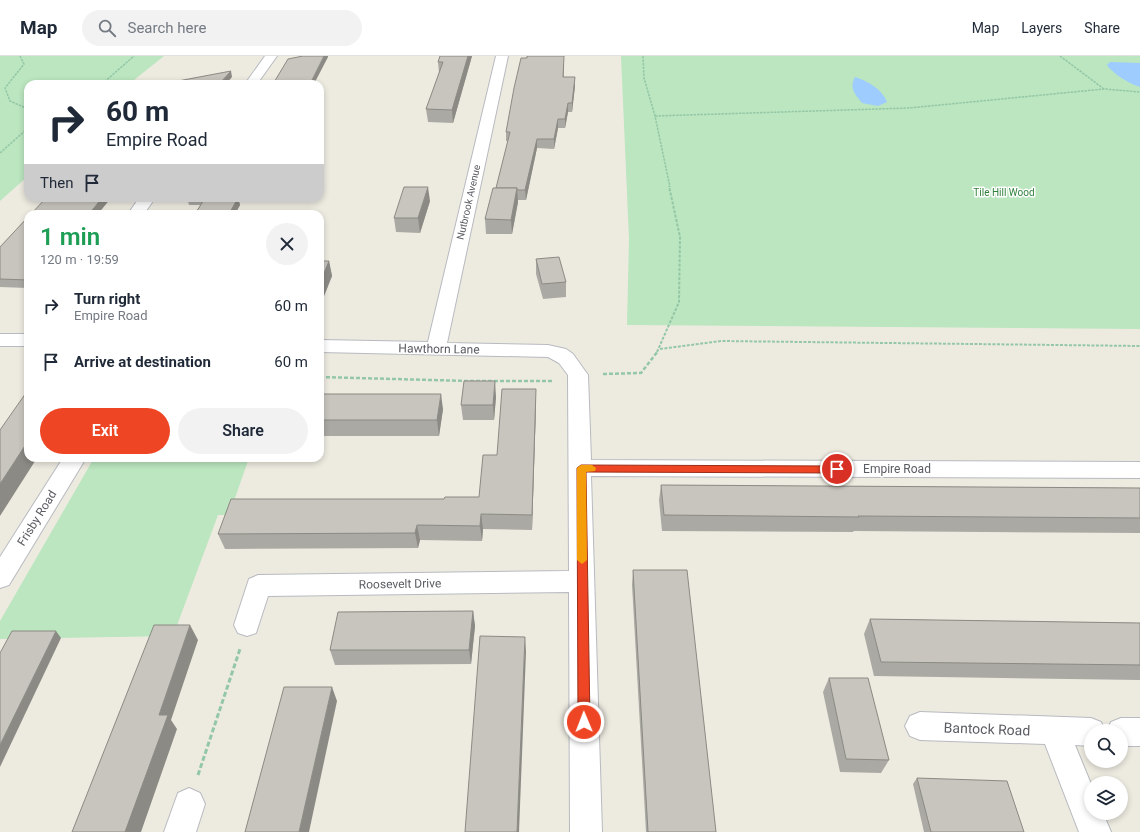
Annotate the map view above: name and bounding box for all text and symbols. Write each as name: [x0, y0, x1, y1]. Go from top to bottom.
search box: [82, 10, 362, 46]
text: Map: [20, 16, 58, 39]
icon: search: [96, 17, 118, 39]
text: Search here: [128, 19, 206, 37]
text: Map: [972, 20, 999, 36]
text: Layers: [1021, 20, 1062, 36]
text: Share: [1084, 20, 1120, 36]
text: 60 m: [106, 95, 169, 128]
icon: right: [40, 96, 92, 148]
text: Empire Road: [106, 129, 208, 150]
street label: Nutbrook Avenue: [455, 164, 482, 241]
icon: arrive: [81, 172, 103, 194]
text: Then: [40, 174, 73, 192]
park label: Tile Hill Wood: [973, 187, 1035, 198]
text: 1 min: [40, 223, 100, 251]
button: close: [266, 223, 308, 265]
text: 120 m · 19:59: [40, 252, 119, 267]
text: Turn right: [74, 290, 140, 308]
icon: right: [40, 295, 62, 317]
text: 60 m: [274, 297, 308, 315]
text: Empire Road: [74, 308, 147, 323]
street label: Hawthorn Lane: [398, 341, 480, 357]
icon: arrive: [40, 351, 62, 373]
text: Arrive at destination: [74, 353, 211, 371]
text: 60 m: [274, 353, 308, 371]
button: Exit: [40, 408, 170, 454]
button: Share: [178, 408, 308, 454]
pin: [820, 452, 854, 486]
icon: arrive: [826, 458, 848, 480]
street label: Empire Road: [863, 462, 931, 476]
street label: Frisby Road: [14, 488, 60, 548]
street label: Roosevelt Drive: [359, 576, 441, 592]
position arrow: [563, 701, 605, 743]
street label: Bantock Road: [943, 719, 1031, 739]
map controls: [1084, 724, 1128, 820]
button: search: [1084, 724, 1128, 768]
button: layers: [1084, 776, 1128, 820]

